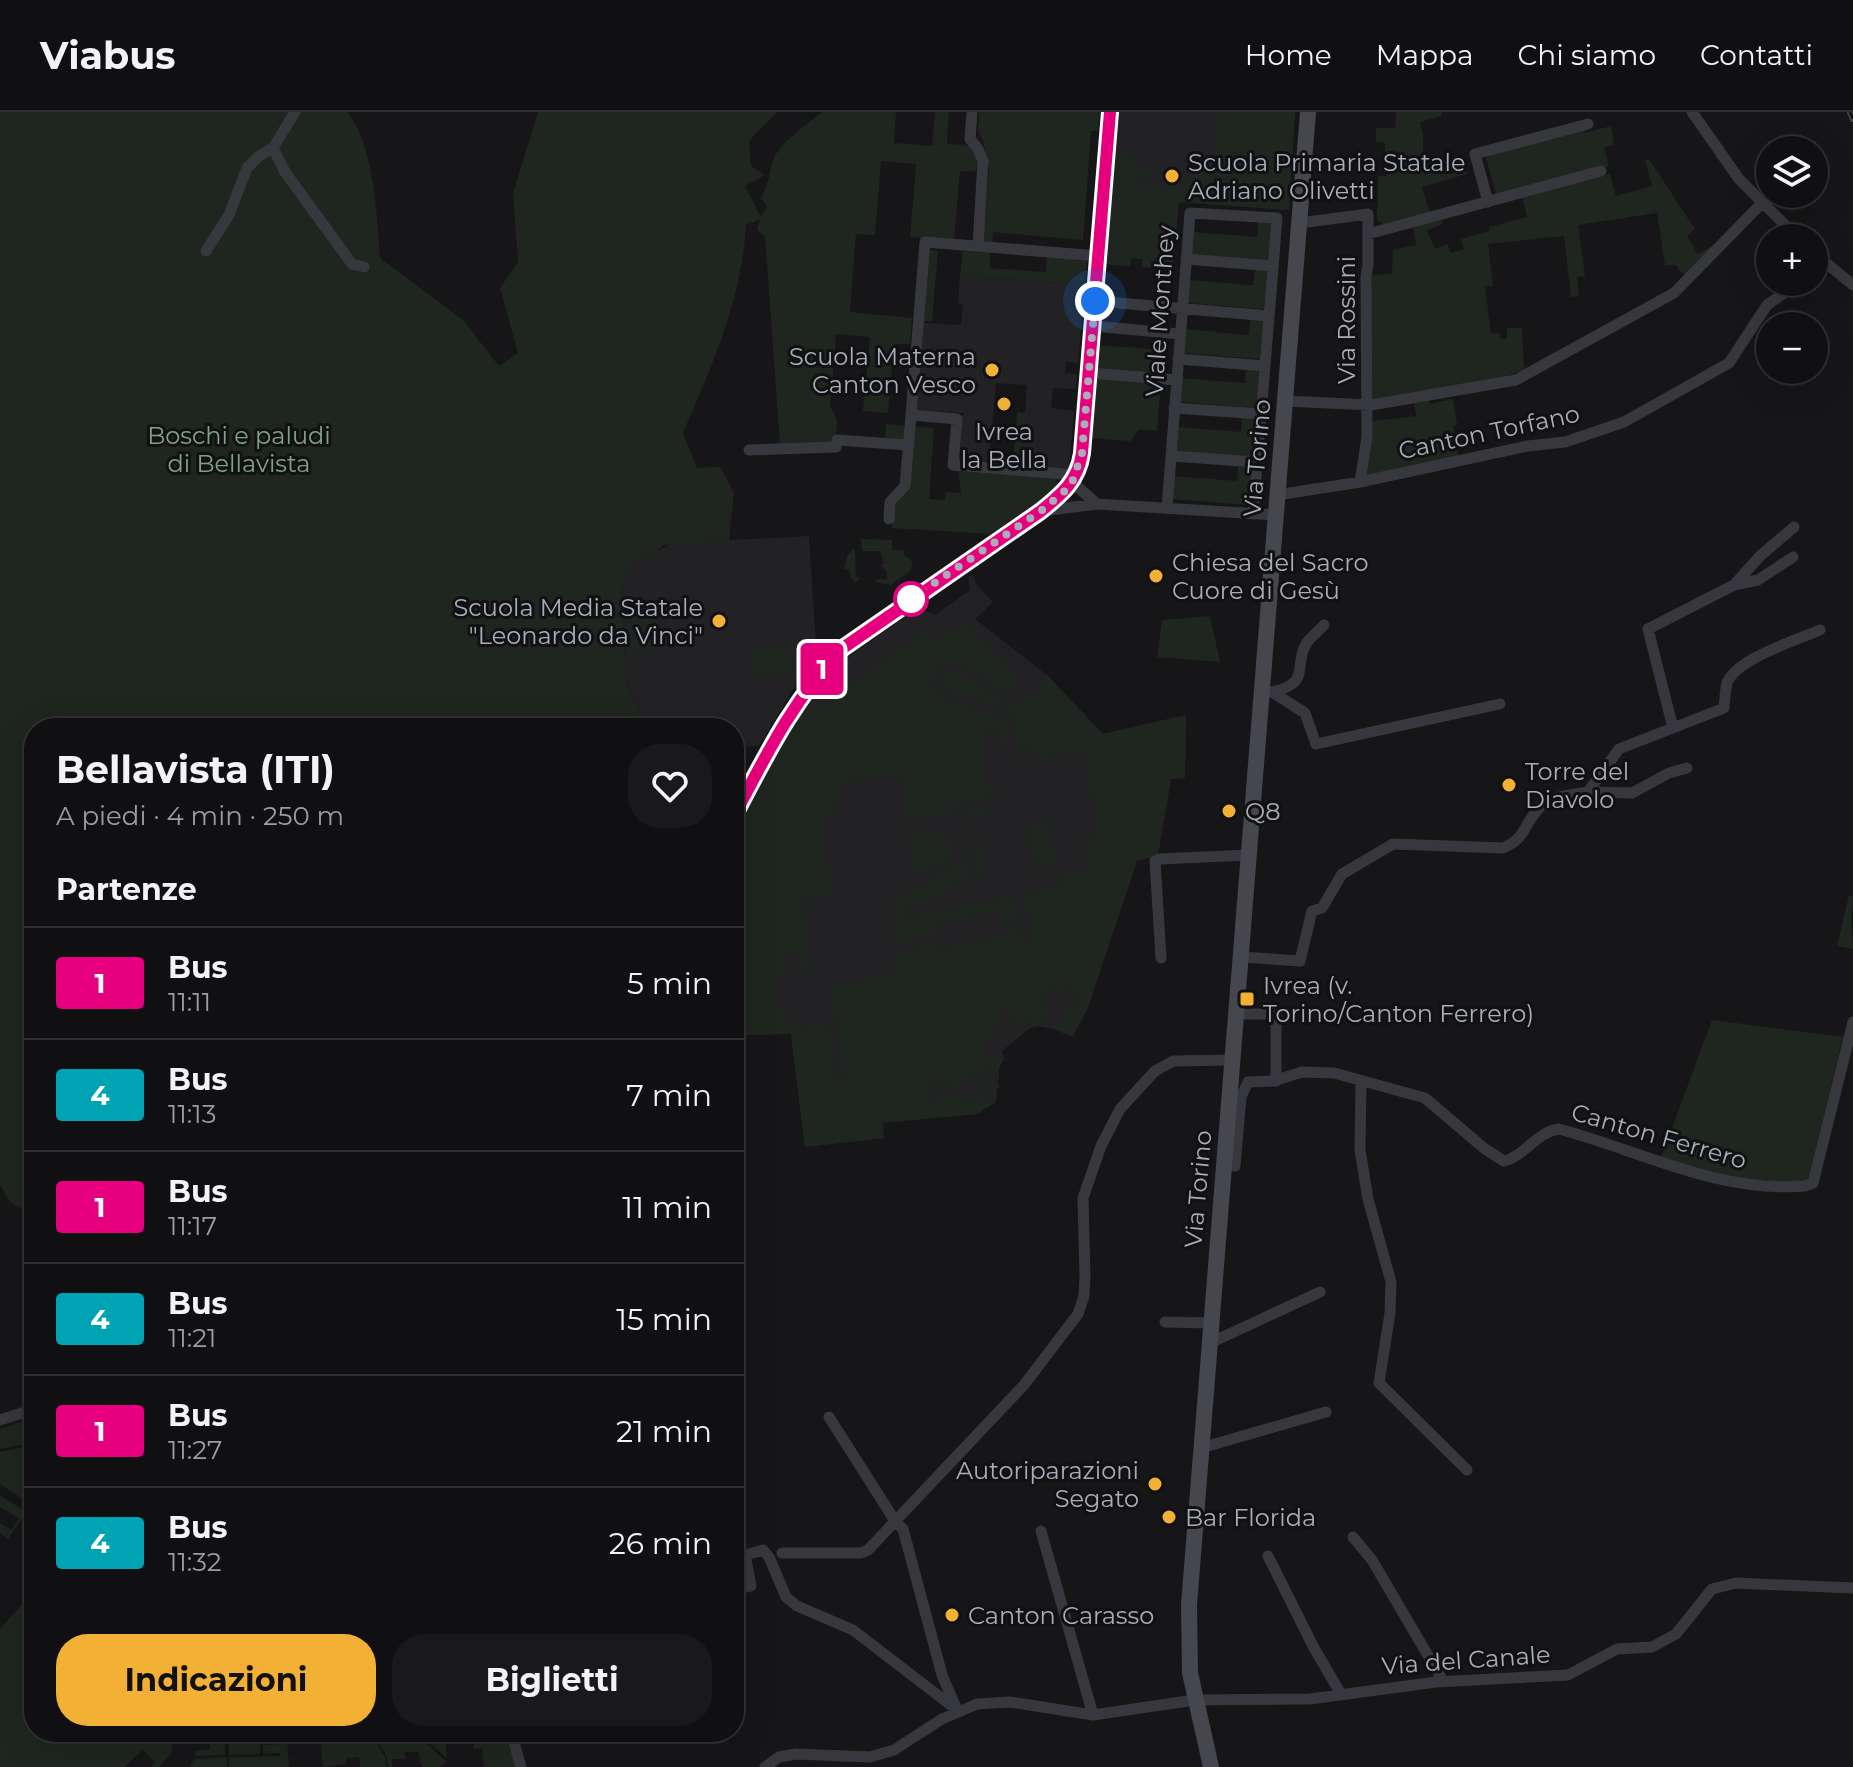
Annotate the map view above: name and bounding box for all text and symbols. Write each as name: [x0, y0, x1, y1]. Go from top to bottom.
text: Viabus: [40, 32, 176, 79]
text: Home: [1245, 38, 1332, 72]
text: Mappa: [1376, 38, 1473, 72]
text: Chi siamo: [1517, 38, 1656, 72]
text: Contatti: [1700, 38, 1813, 72]
map controls: [1756, 136, 1828, 384]
button: layers: [1756, 136, 1828, 208]
place label: Scuola Primaria Statale Adriano Olivetti: [1188, 148, 1465, 205]
marker: Scuola Primaria Statale Adriano Olivetti: [1163, 167, 1181, 185]
street label: Viale Monthey: [1140, 224, 1180, 398]
button: +: [1756, 224, 1828, 296]
street label: Via Rossini: [1332, 256, 1361, 384]
your location: [1075, 281, 1115, 321]
button: −: [1756, 312, 1828, 384]
place label: Scuola Materna Canton Vesco: [789, 342, 976, 399]
marker: Scuola Materna Canton Vesco: [983, 361, 1001, 379]
marker: Ivrea la Bella: [995, 395, 1013, 413]
street label: Via Torino: [1237, 398, 1277, 518]
street label: Canton Torfano: [1396, 399, 1582, 465]
place label: Ivrea la Bella: [961, 417, 1047, 474]
park label: Boschi e paludi di Bellavista: [147, 421, 331, 478]
place label: Chiesa del Sacro Cuore di Gesù: [1172, 548, 1369, 605]
marker: Chiesa del Sacro Cuore di Gesù: [1147, 567, 1165, 585]
unlabelled marker: [894, 582, 928, 616]
place label: Scuola Media Statale "Leonardo da Vinci": [453, 593, 703, 650]
marker: Scuola Media Statale "Leonardo da Vinci": [710, 612, 728, 630]
line badge: 1: [796, 643, 848, 695]
text: 1: [817, 652, 827, 686]
button: heart: [628, 744, 712, 828]
text: Bellavista (ITI): [56, 746, 335, 793]
place label: Torre del Diavolo: [1525, 757, 1629, 814]
marker: Torre del Diavolo: [1500, 776, 1518, 794]
place label: Q8: [1245, 797, 1280, 826]
text: A piedi · 4 min · 250 m: [56, 800, 344, 832]
marker: Q8: [1220, 802, 1238, 820]
text: Partenze: [56, 871, 197, 908]
text: Bus: [168, 949, 228, 986]
text: 5 min: [627, 965, 712, 1002]
text: 1: [95, 966, 105, 1000]
place label: Ivrea (v. Torino/Canton Ferrero): [1263, 971, 1534, 1028]
text: 11:11: [168, 986, 211, 1018]
marker: Ivrea (v. Torino/Canton Ferrero): [1238, 990, 1256, 1008]
text: Bus: [168, 1061, 228, 1098]
text: 7 min: [626, 1077, 712, 1114]
text: 4: [90, 1078, 110, 1112]
street label: Canton Ferrero: [1568, 1097, 1750, 1175]
text: 11:13: [168, 1098, 216, 1130]
street label: Via Torino: [1178, 1129, 1218, 1249]
text: Bus: [168, 1173, 228, 1210]
text: 11 min: [622, 1189, 712, 1226]
text: 1: [95, 1190, 105, 1224]
text: 11:17: [168, 1210, 217, 1242]
text: Bus: [168, 1285, 228, 1322]
text: 15 min: [616, 1301, 712, 1338]
text: 4: [90, 1302, 110, 1336]
text: 11:21: [168, 1322, 216, 1354]
text: Bus: [168, 1397, 228, 1434]
text: 21 min: [616, 1413, 712, 1450]
text: 1: [95, 1414, 105, 1448]
text: 11:27: [168, 1434, 222, 1466]
place label: Autoriparazioni Segato: [956, 1456, 1139, 1513]
marker: Autoriparazioni Segato: [1146, 1475, 1164, 1493]
place label: Bar Florida: [1185, 1503, 1316, 1532]
marker: Bar Florida: [1160, 1508, 1178, 1526]
text: Bus: [168, 1509, 228, 1546]
text: 26 min: [609, 1525, 712, 1562]
text: 4: [90, 1526, 110, 1560]
text: 11:32: [168, 1546, 222, 1578]
place label: Canton Carasso: [968, 1601, 1154, 1630]
marker: Canton Carasso: [943, 1606, 961, 1624]
button: Indicazioni: [56, 1634, 376, 1726]
button: Biglietti: [392, 1634, 712, 1726]
street label: Via del Canale: [1381, 1640, 1551, 1680]

